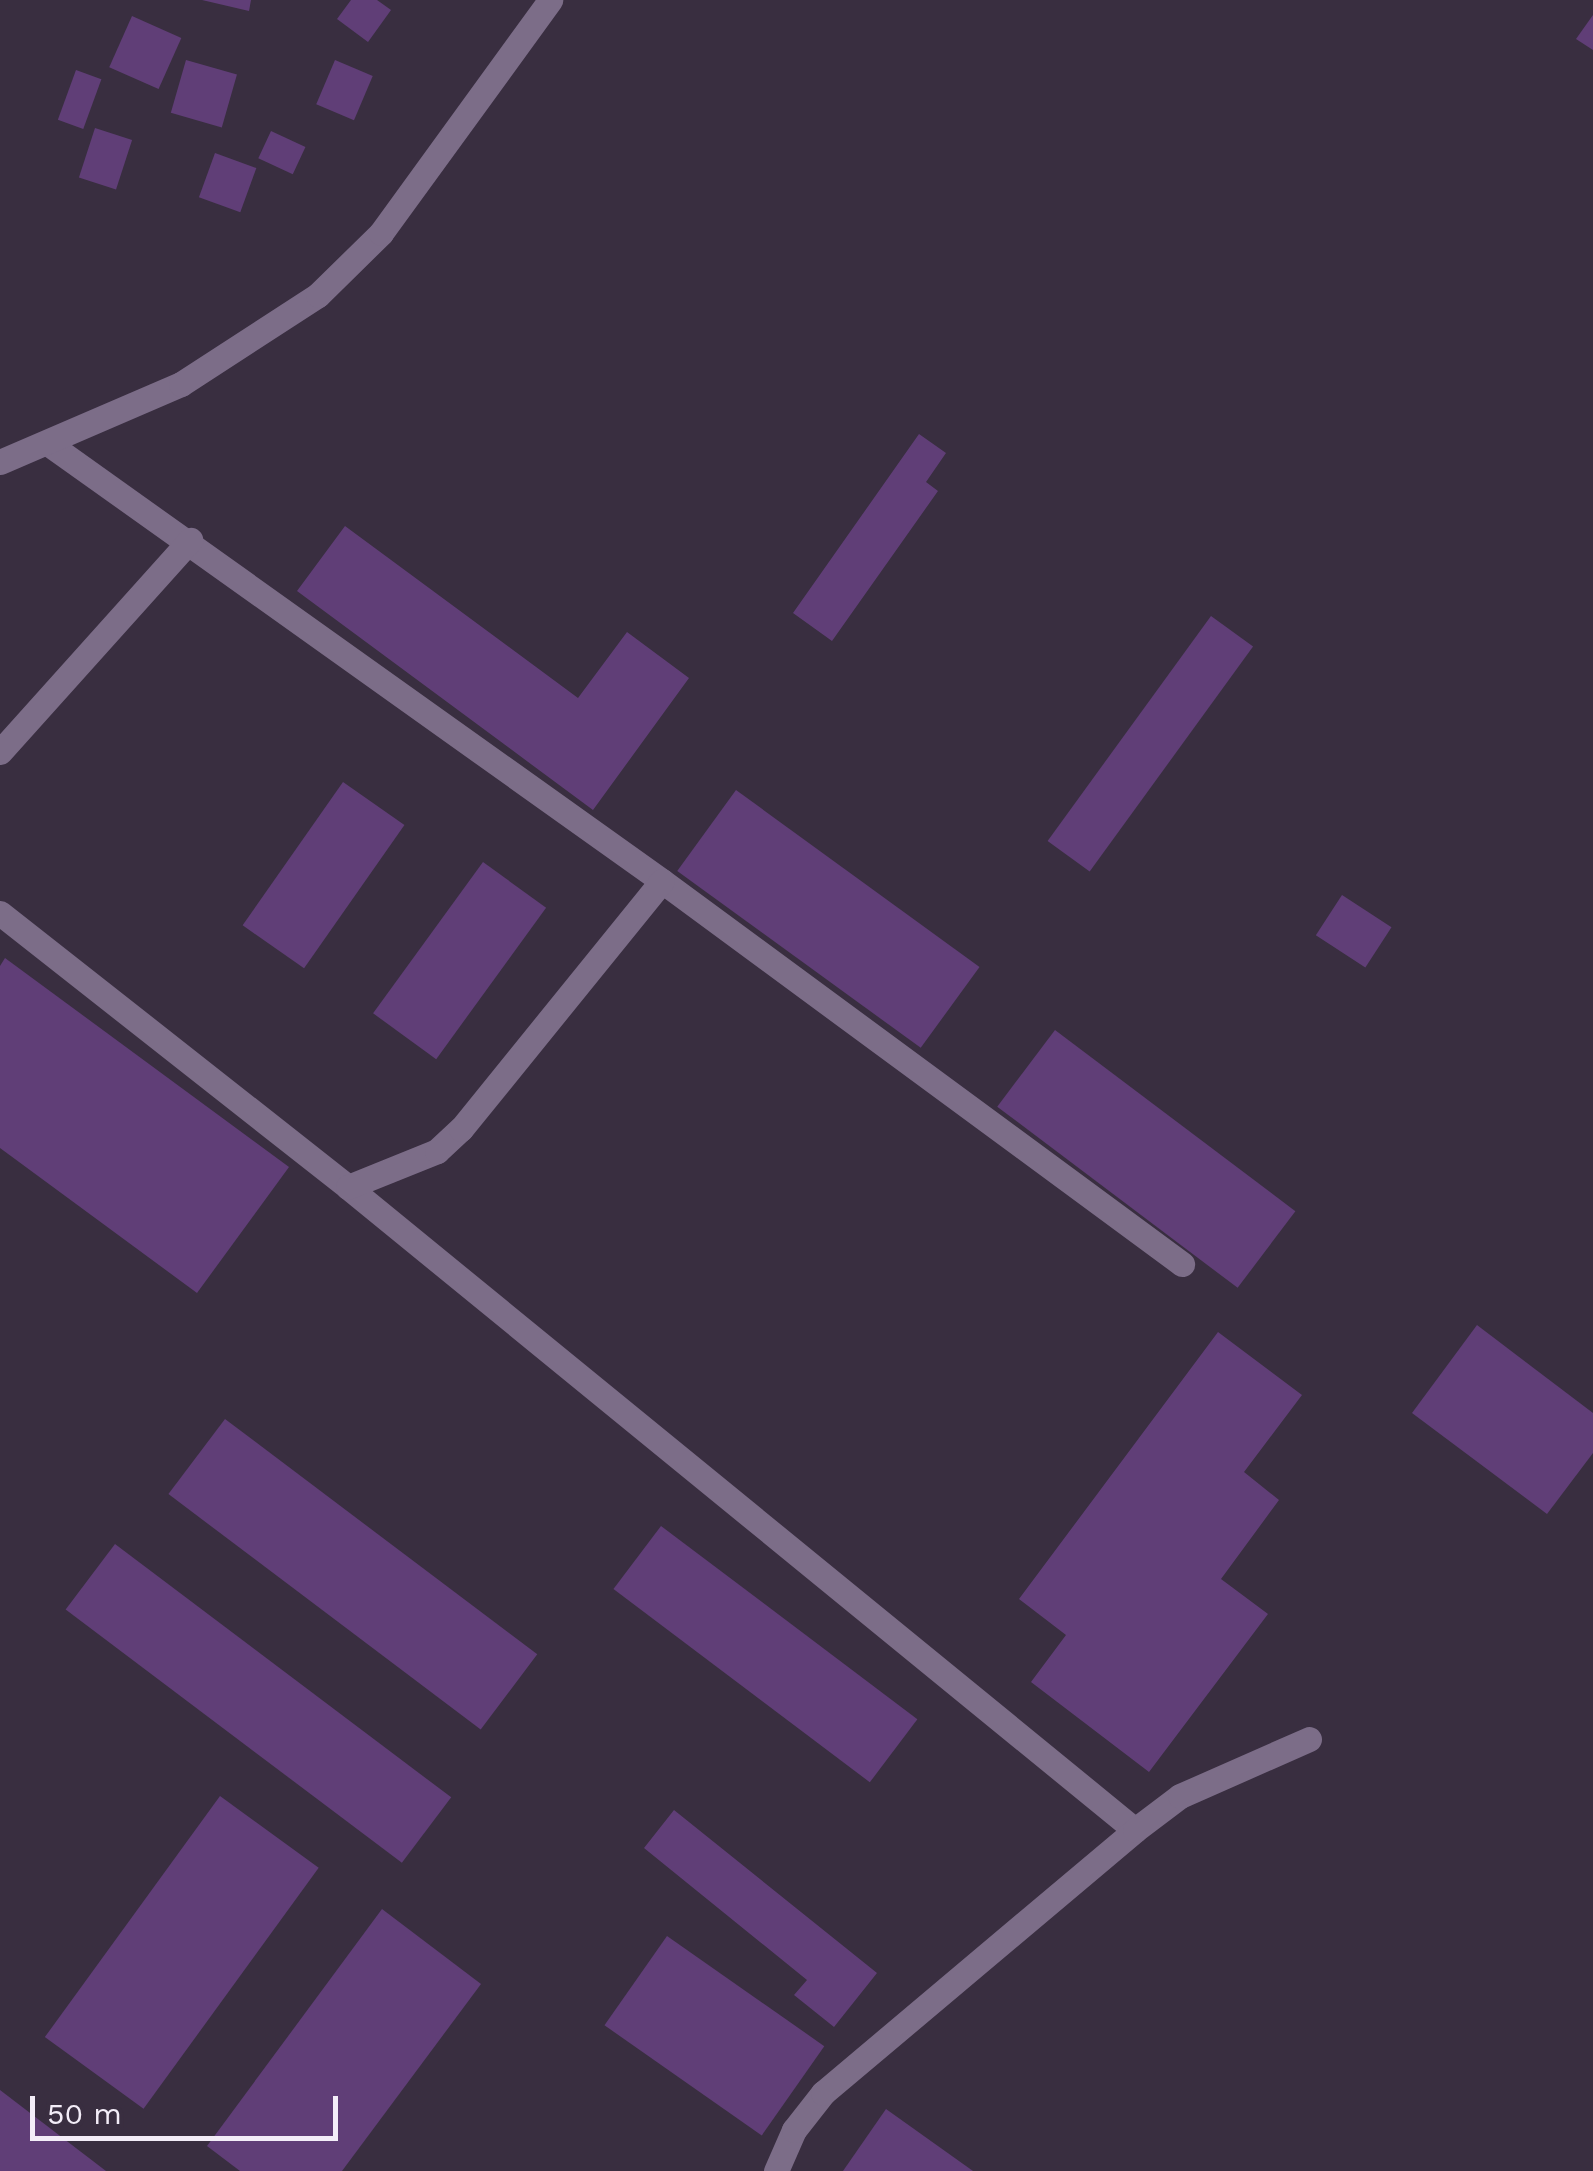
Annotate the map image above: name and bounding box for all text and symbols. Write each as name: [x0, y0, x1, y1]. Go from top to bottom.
scale bar: [35, 2076, 342, 2138]
text: 50 m: [47, 2096, 122, 2131]

